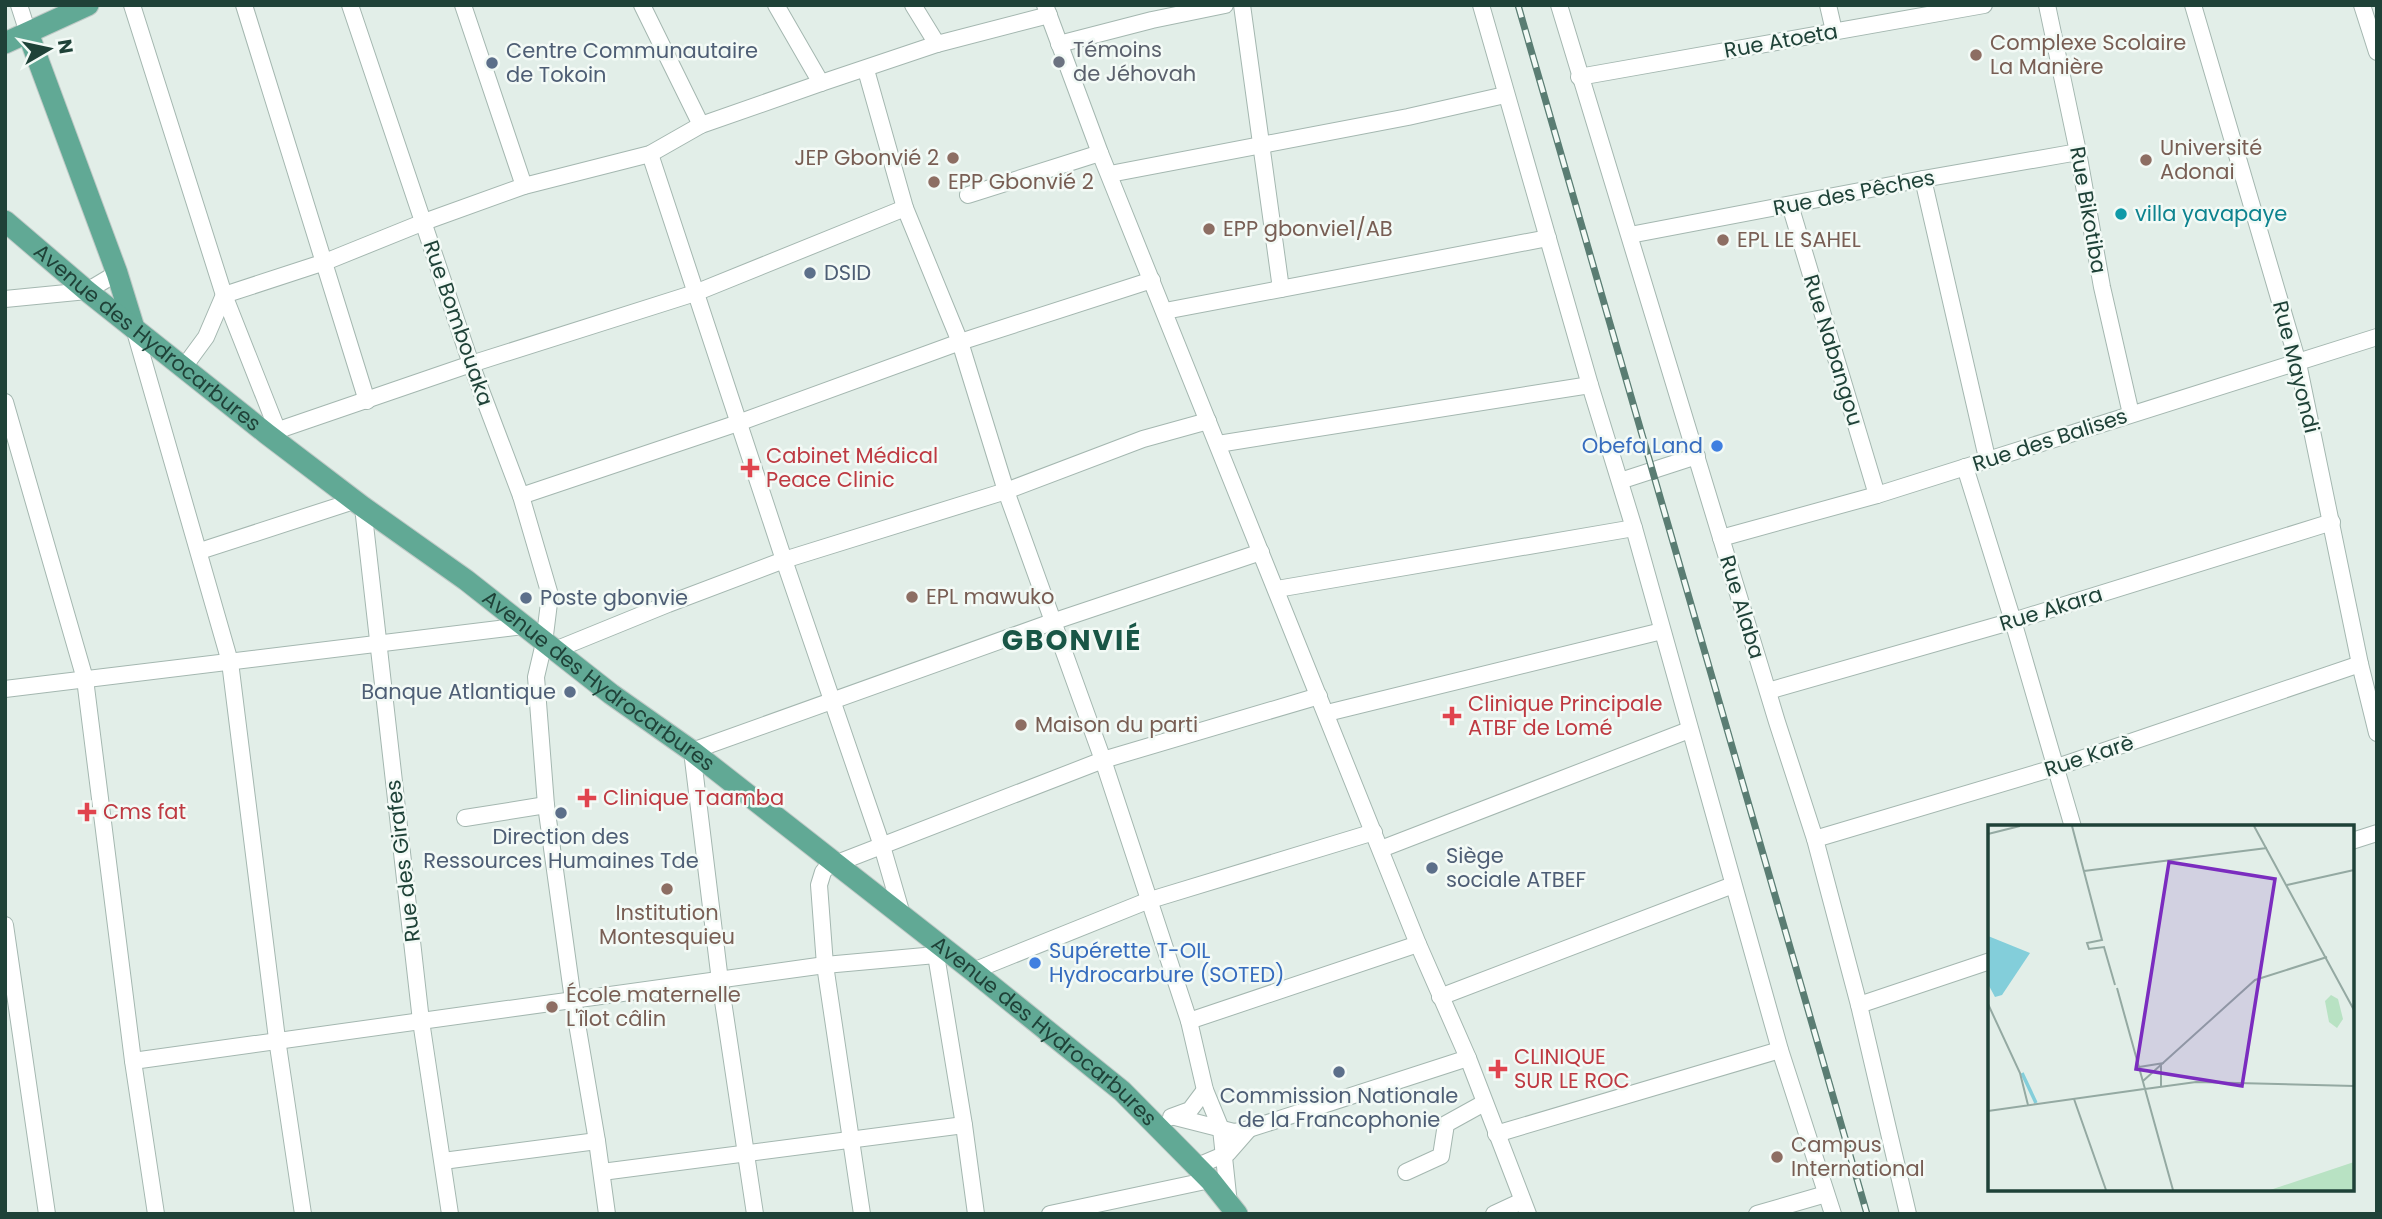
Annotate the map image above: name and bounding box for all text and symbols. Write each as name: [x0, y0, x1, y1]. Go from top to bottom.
north arrow: [14, 14, 84, 84]
street label: Rue Atoeta: [1722, 16, 1840, 65]
place label: Complexe Scolaire La Manière: [1990, 28, 2186, 81]
place label: Témoins de Jéhovah: [1073, 35, 1196, 88]
place label: Centre Communautaire de Tokoin: [506, 36, 758, 89]
text: N: [51, 37, 80, 56]
marker: Complexe Scolaire La Manière: [1968, 47, 1984, 63]
marker: Témoins de Jéhovah: [1051, 54, 1067, 70]
marker: Centre Communautaire de Tokoin: [484, 55, 500, 71]
place label: Université Adonai: [2160, 133, 2262, 186]
place label: JEP Gbonvié 2: [794, 143, 939, 172]
street label: Rue Bikotiba: [2063, 144, 2114, 276]
marker: JEP Gbonvié 2: [945, 150, 961, 166]
marker: Université Adonai: [2138, 152, 2154, 168]
street label: Rue des Pêches: [1771, 163, 1937, 222]
place label: EPP Gbonvié 2: [948, 167, 1094, 196]
marker: EPP Gbonvié 2: [926, 174, 942, 190]
place label: villa yavapaye: [2135, 199, 2287, 228]
marker: villa yavapaye: [2113, 206, 2129, 222]
place label: EPP gbonvie1/AB: [1223, 214, 1393, 243]
marker: EPP gbonvie1/AB: [1201, 221, 1217, 237]
place label: EPL LE SAHEL: [1737, 225, 1861, 254]
marker: EPL LE SAHEL: [1715, 232, 1731, 248]
street label: Rue Bombouaka: [417, 236, 500, 409]
street label: Avenue des Hydrocarbures: [28, 237, 267, 438]
place label: DSID: [824, 258, 871, 287]
marker: DSID: [802, 265, 818, 281]
street label: Rue Nabangou: [1797, 271, 1870, 429]
street label: Rue Mayondi: [2266, 298, 2327, 436]
street label: Rue des Balises: [1969, 401, 2131, 478]
place label: Obefa Land: [1582, 431, 1703, 460]
marker: Obefa Land: [1709, 438, 1725, 454]
place label: Cabinet Médical Peace Clinic: [766, 441, 938, 494]
marker: Cabinet Médical Peace Clinic: [740, 458, 760, 478]
street label: Rue Alaba: [1713, 552, 1772, 662]
street label: Rue Akara: [1996, 579, 2106, 638]
place label: EPL mawuko: [926, 582, 1054, 611]
street label: Avenue des Hydrocarbures: [476, 583, 721, 778]
place label: Poste gbonvie: [540, 583, 688, 612]
marker: EPL mawuko: [904, 589, 920, 605]
marker: Poste gbonvie: [518, 590, 534, 606]
district label: GBONVIÉ: [1002, 621, 1142, 660]
place label: Banque Atlantique: [361, 677, 556, 706]
marker: Banque Atlantique: [562, 684, 578, 700]
place label: Clinique Principale ATBF de Lomé: [1468, 689, 1663, 742]
marker: Clinique Principale ATBF de Lomé: [1442, 706, 1462, 726]
place label: Maison du parti: [1035, 710, 1198, 739]
marker: Maison du parti: [1013, 717, 1029, 733]
street label: Rue Karè: [2040, 727, 2137, 784]
street label: Rue des Girafes: [378, 778, 427, 944]
place label: Clinique Taamba: [603, 783, 784, 812]
marker: Clinique Taamba: [577, 788, 597, 808]
place label: Cms fat: [103, 797, 186, 826]
marker: Cms fat: [77, 802, 97, 822]
marker: Direction des Ressources Humaines Tde: [553, 805, 569, 821]
place label: Direction des Ressources Humaines Tde: [423, 822, 699, 875]
inset map: [1988, 825, 2354, 1191]
place label: Siège sociale ATBEF: [1446, 841, 1586, 894]
marker: Siège sociale ATBEF: [1424, 860, 1440, 876]
marker: Institution Montesquieu: [659, 881, 675, 897]
place label: Institution Montesquieu: [599, 898, 735, 951]
street label: Avenue des Hydrocarbures: [926, 929, 1164, 1132]
place label: Supérette T-OIL Hydrocarbure (SOTED): [1049, 936, 1285, 989]
marker: Supérette T-OIL Hydrocarbure (SOTED): [1027, 955, 1043, 971]
place label: École maternelle L'îlot câlin: [566, 980, 741, 1033]
marker: École maternelle L'îlot câlin: [544, 999, 560, 1015]
place label: CLINIQUE SUR LE ROC: [1514, 1042, 1630, 1095]
marker: CLINIQUE SUR LE ROC: [1488, 1059, 1508, 1079]
marker: Commission Nationale de la Francophonie: [1331, 1064, 1347, 1080]
place label: Commission Nationale de la Francophonie: [1220, 1081, 1458, 1134]
place label: Campus International: [1791, 1130, 1925, 1183]
marker: Campus International: [1769, 1149, 1785, 1165]

